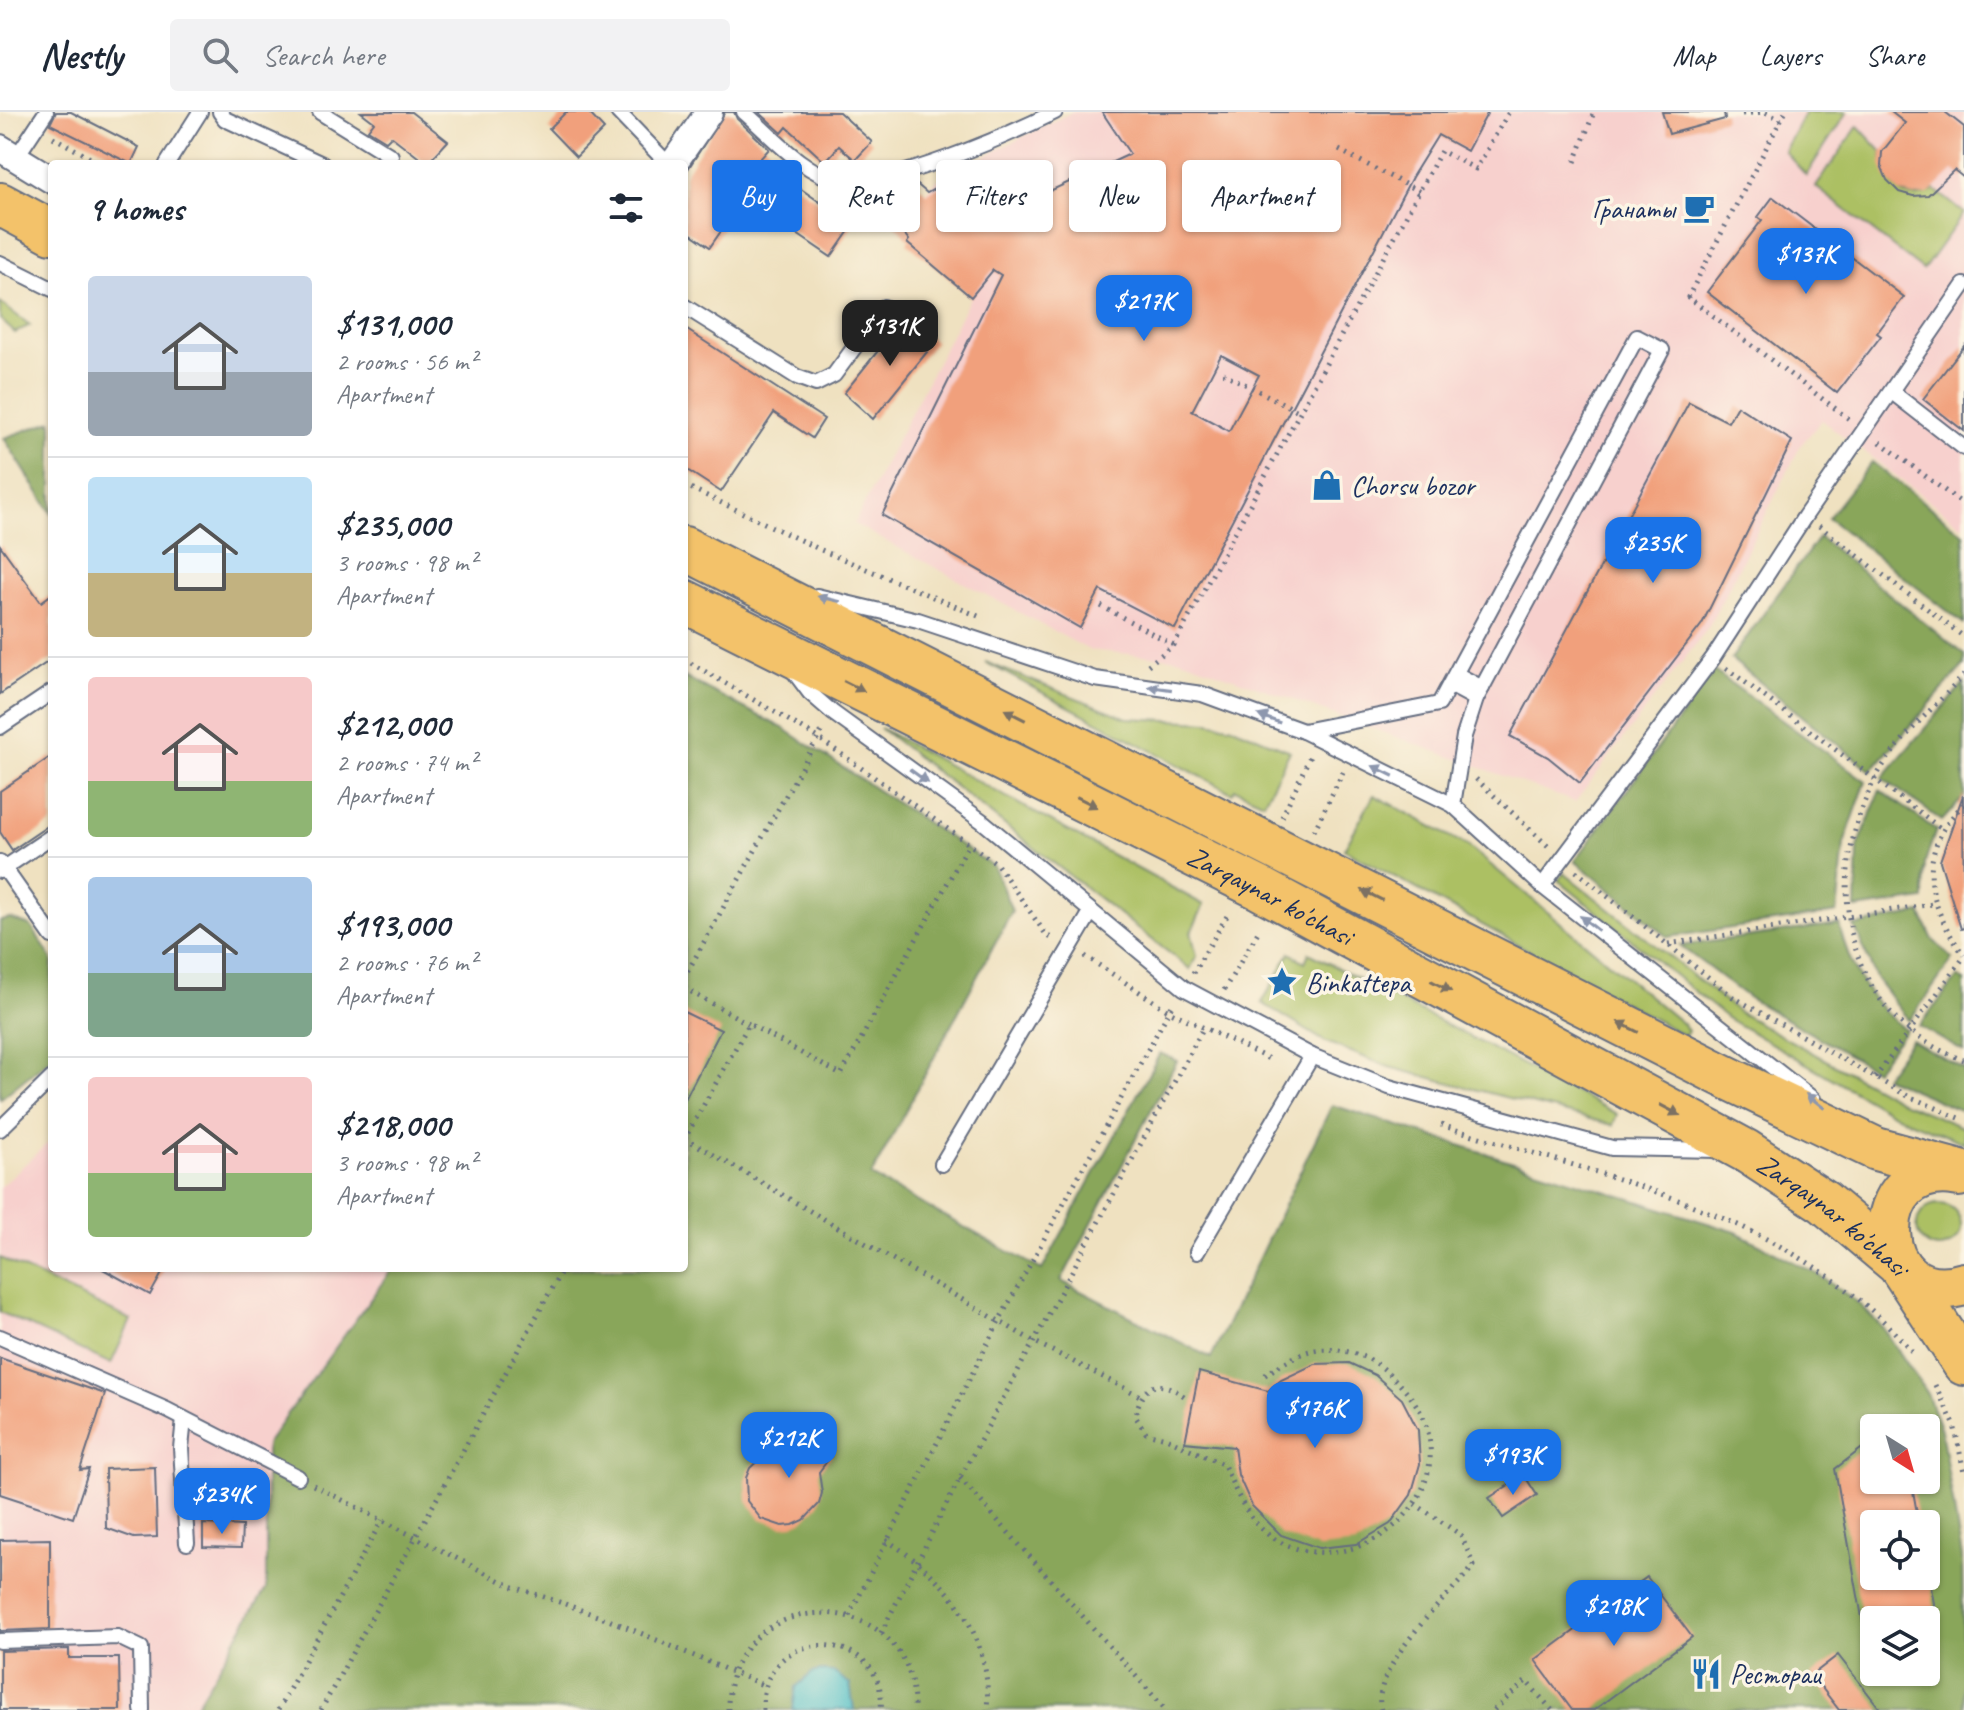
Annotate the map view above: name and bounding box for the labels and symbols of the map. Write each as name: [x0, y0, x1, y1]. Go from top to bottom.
place label: Гранаты: [1592, 191, 1677, 226]
cafe icon: Гранаты: [1682, 191, 1716, 225]
pin: $137K: [1750, 228, 1862, 296]
pin: $217K: [1088, 275, 1200, 343]
pin: $131K: [834, 300, 946, 368]
shop icon: Chorsu bozor: [1310, 468, 1344, 502]
place label: Chorsu bozor: [1351, 468, 1477, 503]
pin: $235K: [1597, 517, 1709, 585]
one-way arrow: [816, 592, 841, 605]
one-way arrow: [842, 679, 865, 692]
one-way arrow: [1147, 681, 1172, 694]
one-way arrow: [1003, 708, 1026, 721]
one-way arrow: [1257, 712, 1281, 724]
one-way arrow: [1371, 764, 1394, 778]
one-way arrow: [909, 767, 930, 783]
one-way arrow: [1075, 795, 1098, 809]
street label: Zarqaynar ko'chasi: [1182, 838, 1362, 955]
one-way arrow: [1360, 889, 1383, 902]
one-way arrow: [1579, 915, 1599, 931]
place icon: Binkattepa: [1265, 965, 1299, 999]
place label: Binkattepa: [1306, 965, 1412, 1000]
one-way arrow: [1430, 980, 1453, 993]
one-way arrow: [1617, 1020, 1640, 1033]
one-way arrow: [1805, 1093, 1825, 1110]
one-way arrow: [1659, 1102, 1681, 1116]
street label: Zarqaynar ko'chasi: [1751, 1146, 1920, 1284]
pin: $176K: [1259, 1382, 1371, 1450]
pin: $212K: [733, 1412, 845, 1480]
north arrow: [1860, 1414, 1940, 1494]
pin: $193K: [1457, 1429, 1569, 1497]
pin: $234K: [166, 1468, 278, 1536]
pin: $218K: [1558, 1580, 1670, 1648]
restaurant icon: Рестораи: [1689, 1657, 1723, 1691]
place label: Рестораи: [1730, 1657, 1823, 1692]

